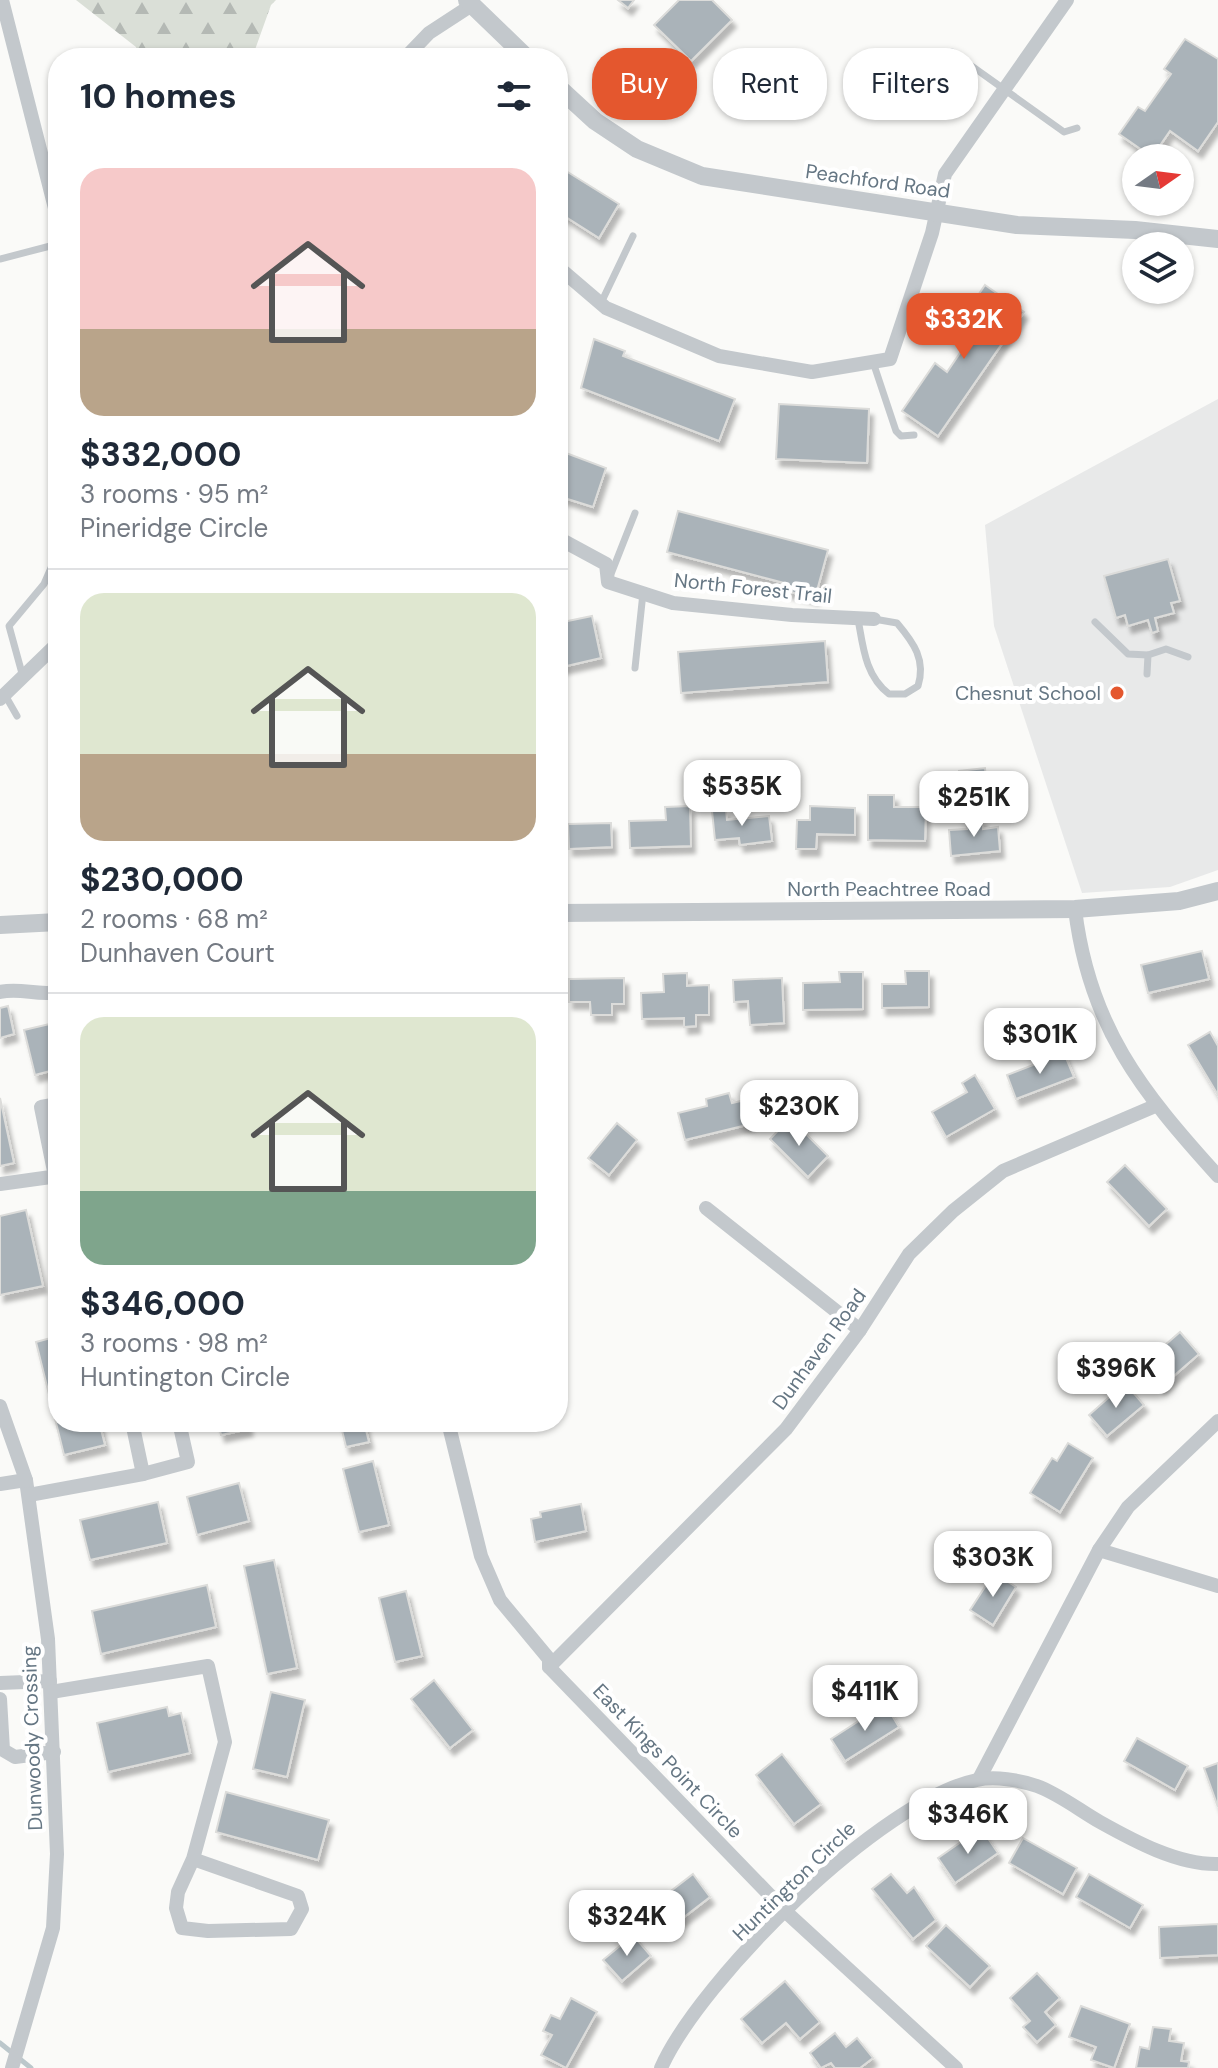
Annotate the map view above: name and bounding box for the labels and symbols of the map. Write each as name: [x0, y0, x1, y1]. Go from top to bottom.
north arrow: [1122, 144, 1194, 216]
street label: Peachford Road: [804, 158, 952, 204]
pin: $332K: [908, 293, 1020, 361]
street label: North Forest Trail: [673, 567, 833, 609]
place label: Chesnut School: [955, 680, 1101, 706]
marker: Chesnut School: [1108, 684, 1126, 702]
pin: $535K: [686, 760, 798, 828]
pin: $251K: [918, 771, 1030, 839]
street label: North Peachtree Road: [787, 876, 991, 902]
pin: $301K: [984, 1008, 1096, 1076]
pin: $230K: [743, 1080, 855, 1148]
street label: Dunhaven Road: [766, 1283, 872, 1415]
pin: $396K: [1060, 1342, 1172, 1410]
pin: $303K: [937, 1531, 1049, 1599]
street label: Dunwoody Crossing: [16, 1645, 48, 1831]
pin: $411K: [809, 1665, 921, 1733]
street label: East Kings Point Circle: [587, 1678, 749, 1844]
pin: $346K: [912, 1788, 1024, 1856]
street label: Huntington Circle: [727, 1816, 861, 1946]
pin: $324K: [571, 1890, 683, 1958]

